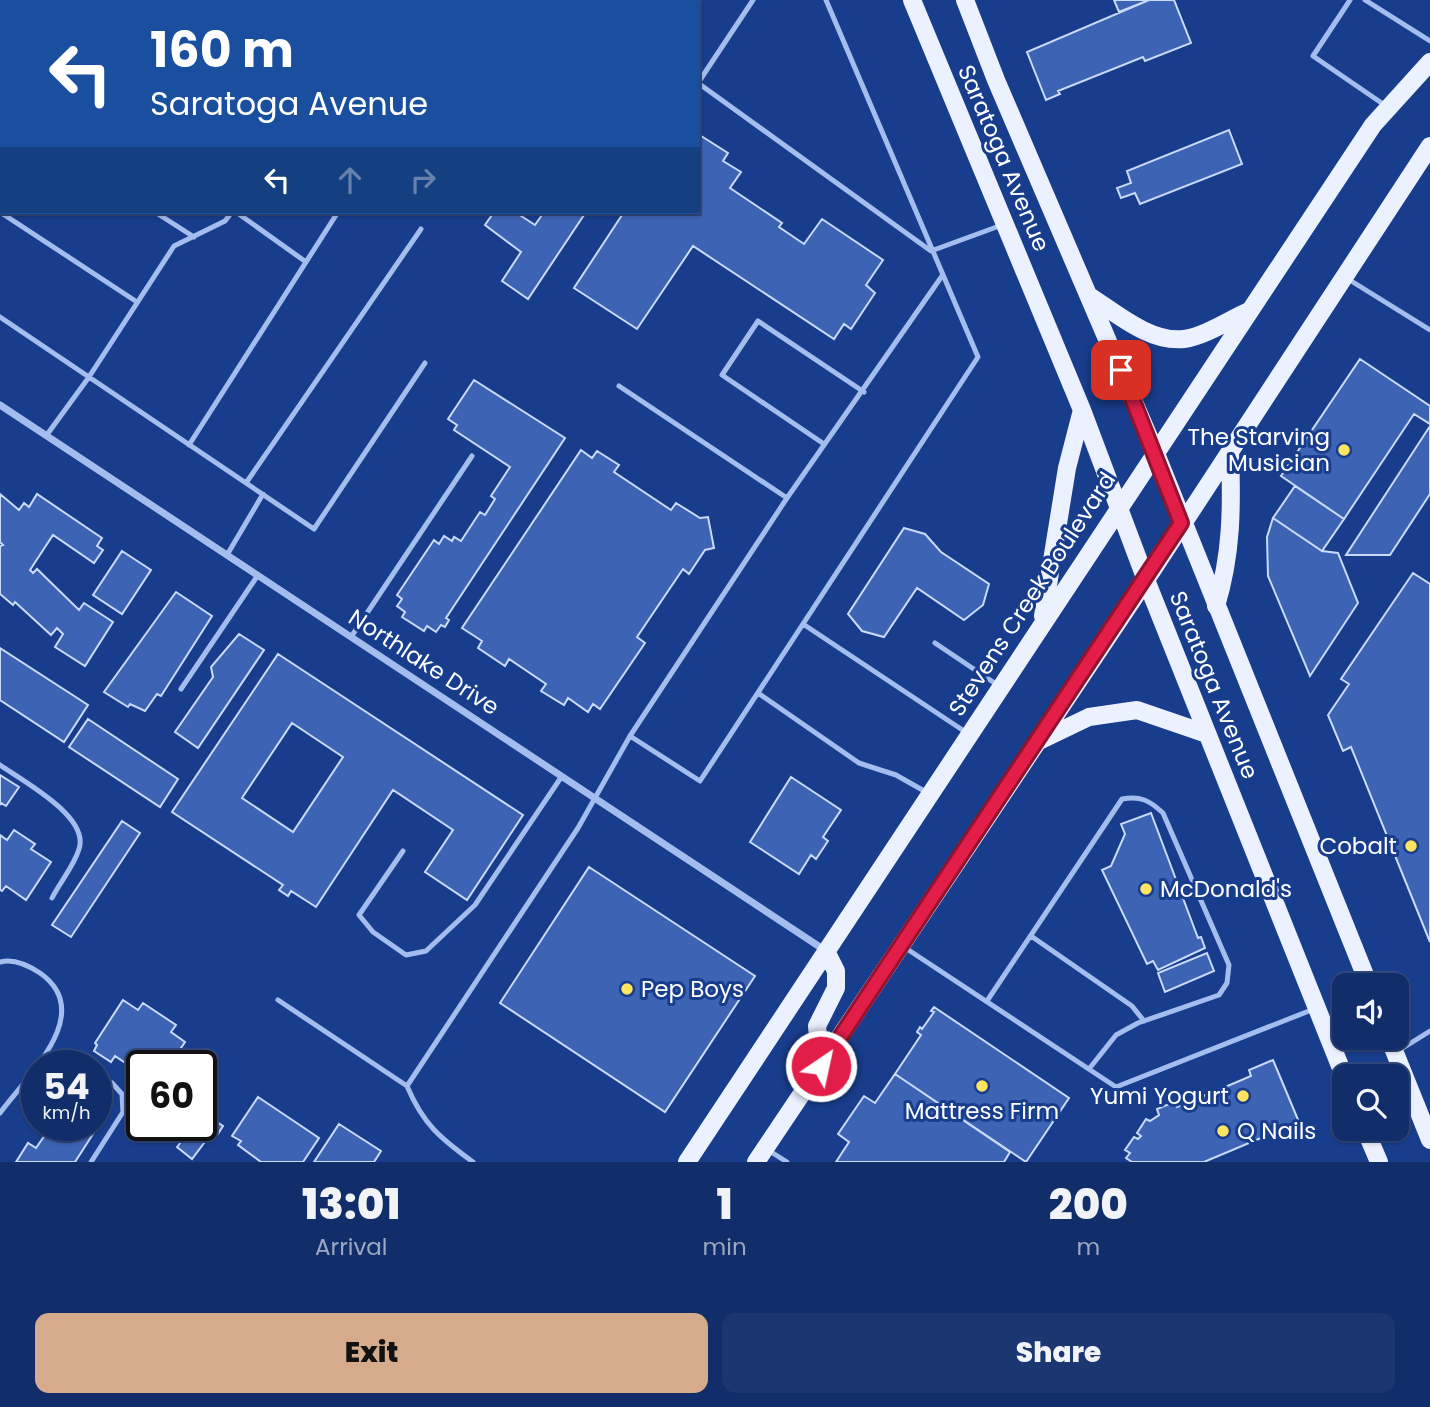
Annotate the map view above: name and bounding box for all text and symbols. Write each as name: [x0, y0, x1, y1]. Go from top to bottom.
text: 160 m: [150, 16, 294, 84]
icon: left: [35, 28, 126, 119]
street label: Saratoga Avenue: [950, 60, 1058, 256]
text: Saratoga Avenue: [150, 81, 428, 126]
icon: left: [258, 161, 296, 199]
icon: ahead: [331, 161, 369, 199]
icon: right: [404, 161, 442, 199]
pin: [1091, 340, 1151, 400]
icon: arrive: [1102, 351, 1140, 389]
place label: The Starving Musician: [1188, 421, 1330, 479]
marker: The Starving Musician: [1336, 442, 1352, 458]
street label: Stevens Creek Boulevard: [941, 466, 1123, 722]
street label: Saratoga Avenue: [1162, 586, 1266, 784]
street label: Northlake Drive: [342, 601, 506, 723]
place label: Cobalt: [1319, 830, 1397, 862]
marker: Cobalt: [1403, 838, 1419, 854]
place label: McDonald's: [1160, 873, 1292, 905]
marker: McDonald's: [1138, 881, 1154, 897]
place label: Pep Boys: [641, 973, 744, 1005]
map controls: [1332, 973, 1409, 1141]
button: sound: [1332, 973, 1409, 1050]
marker: Pep Boys: [619, 981, 635, 997]
position arrow: [784, 1029, 858, 1103]
speed limit sign: 60: [126, 1050, 217, 1141]
text: 54: [43, 1062, 90, 1111]
button: search: [1332, 1064, 1409, 1141]
marker: Mattress Firm: [974, 1078, 990, 1094]
place label: Yumi Yogurt: [1090, 1080, 1229, 1112]
marker: Yumi Yogurt: [1235, 1088, 1251, 1104]
place label: Mattress Firm: [905, 1095, 1059, 1127]
text: km/h: [43, 1100, 90, 1125]
place label: Q Nails: [1237, 1115, 1316, 1147]
marker: Q Nails: [1215, 1123, 1231, 1139]
text: 13:01: [302, 1175, 401, 1234]
text: 1: [717, 1175, 733, 1234]
text: 200: [1049, 1175, 1128, 1234]
text: Arrival: [315, 1231, 388, 1263]
text: min: [703, 1231, 747, 1263]
text: m: [1076, 1231, 1100, 1263]
button: Exit: [35, 1313, 708, 1393]
button: Share: [722, 1313, 1395, 1393]

